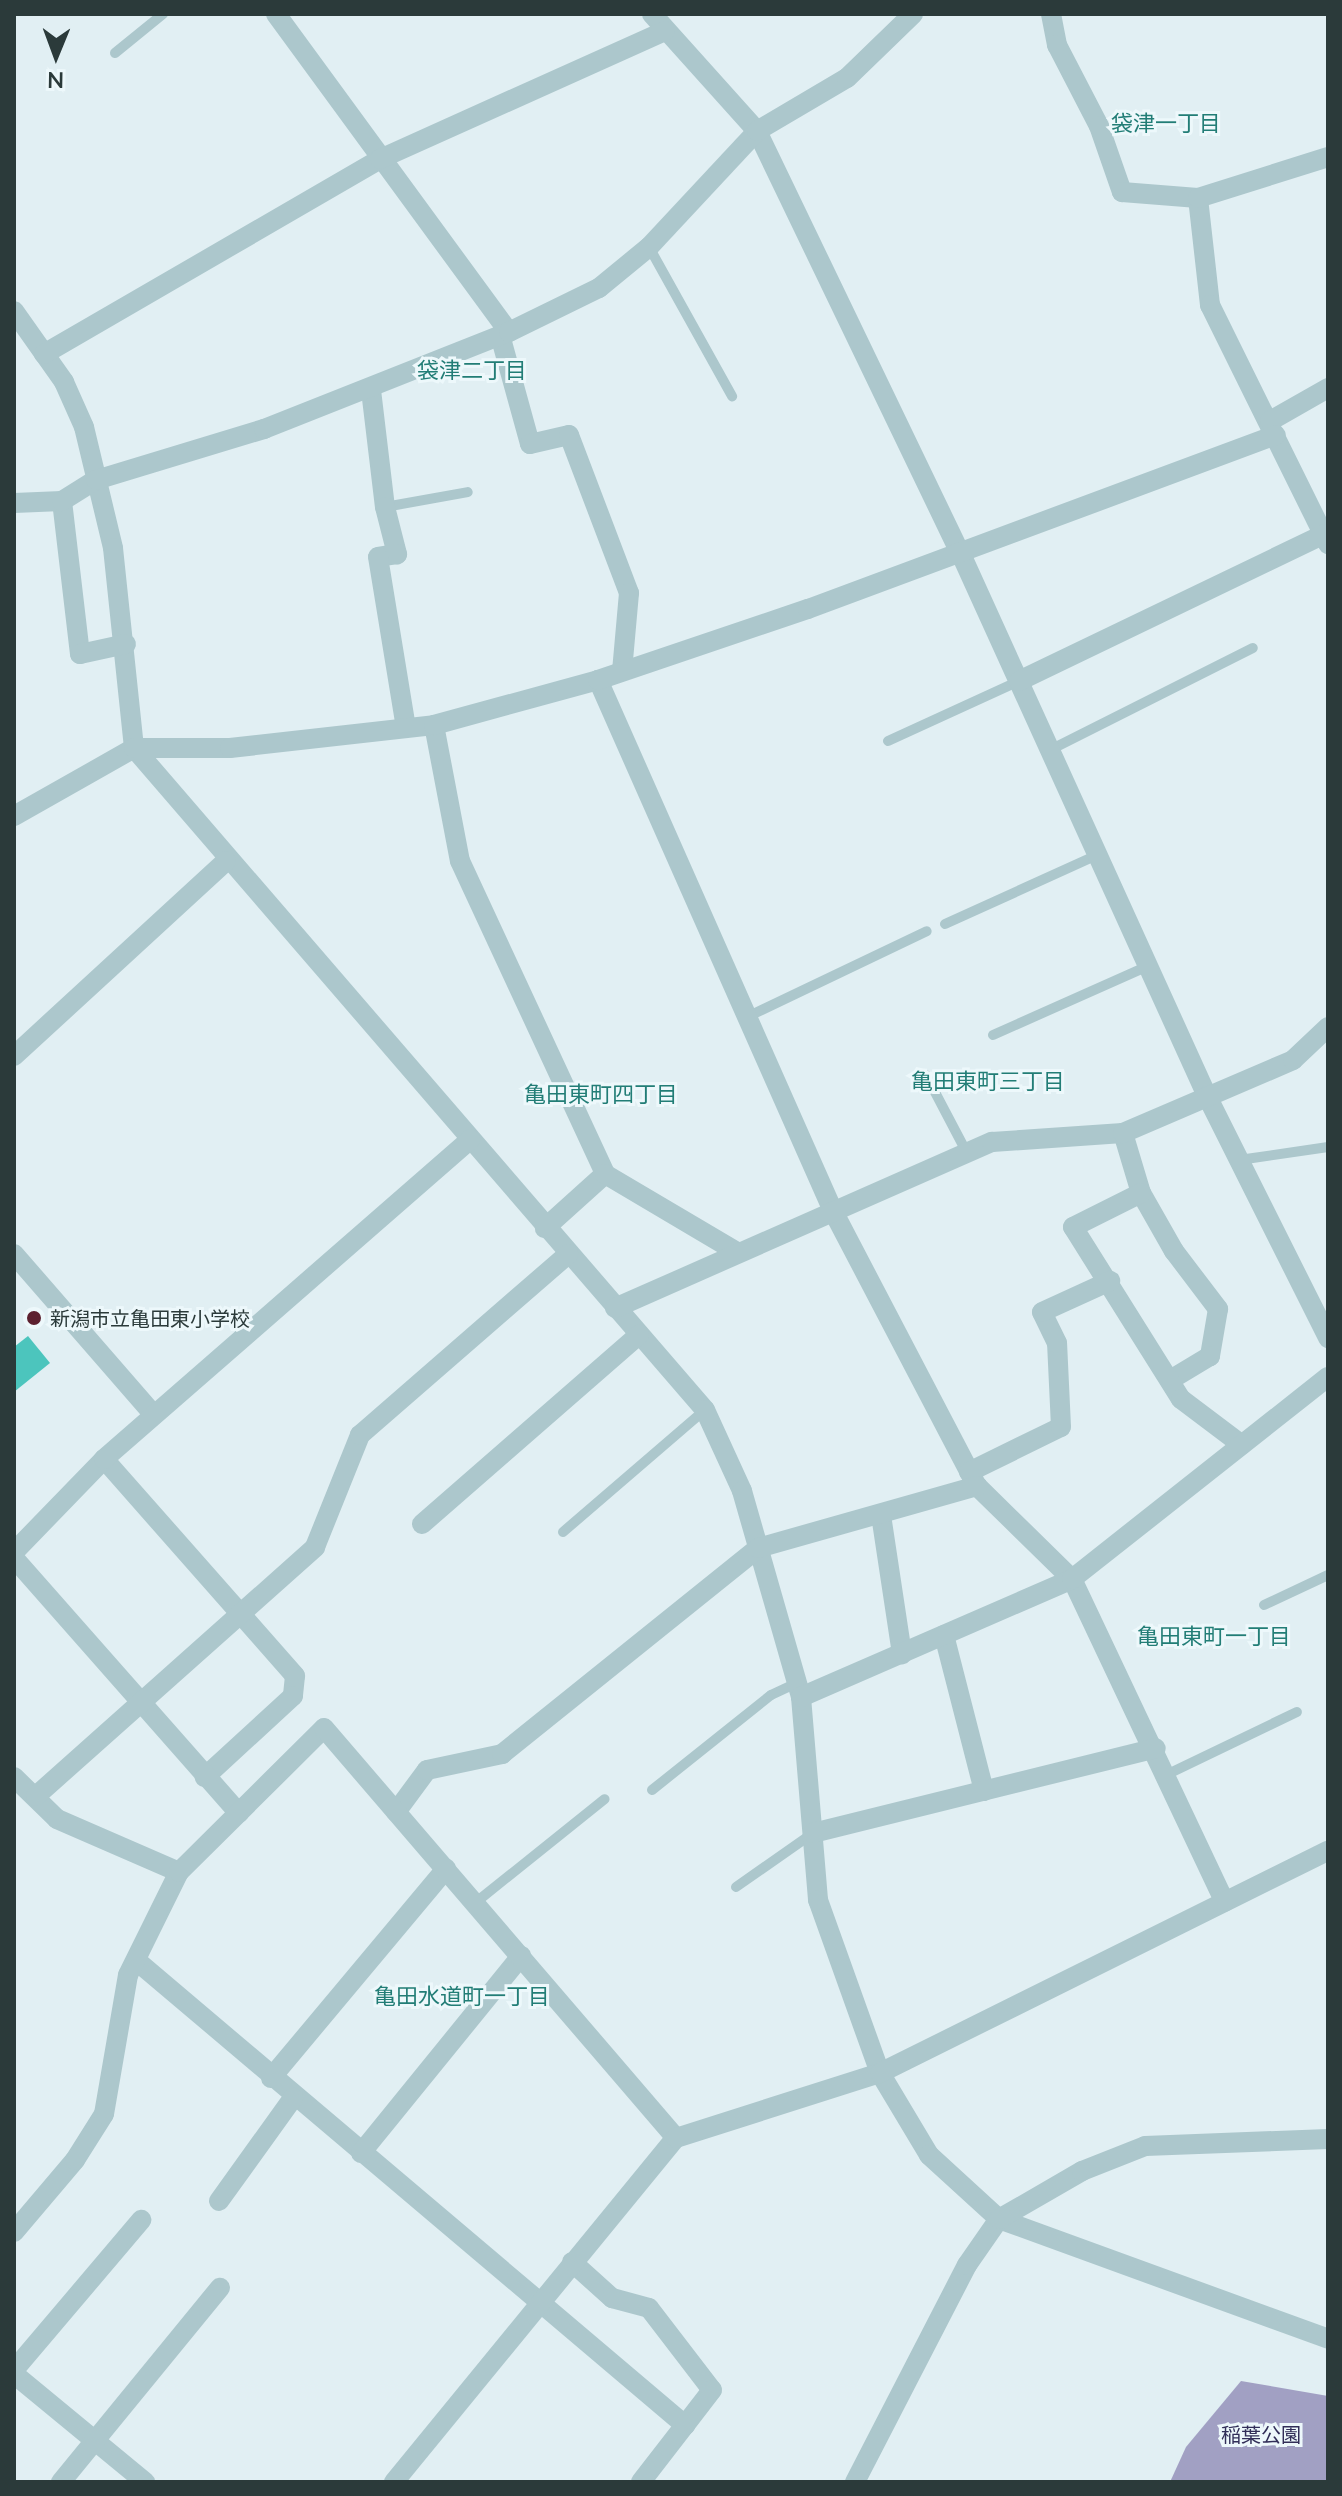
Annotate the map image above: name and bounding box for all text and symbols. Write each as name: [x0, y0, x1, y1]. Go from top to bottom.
north arrow: [16, 16, 96, 96]
text: N: [47, 67, 64, 94]
district label: 袋津一丁目: [1111, 110, 1221, 136]
district label: 袋津二丁目: [417, 357, 527, 383]
district label: 亀田東町三丁目: [911, 1068, 1065, 1094]
district label: 亀田東町四丁目: [524, 1081, 678, 1107]
place label: 新潟市立亀田東小学校: [50, 1306, 250, 1330]
marker: 新潟市立亀田東小学校: [25, 1309, 43, 1327]
district label: 亀田東町一丁目: [1137, 1623, 1291, 1649]
district label: 亀田水道町一丁目: [374, 1983, 550, 2009]
park label: 稲葉公園: [1221, 2422, 1301, 2446]

